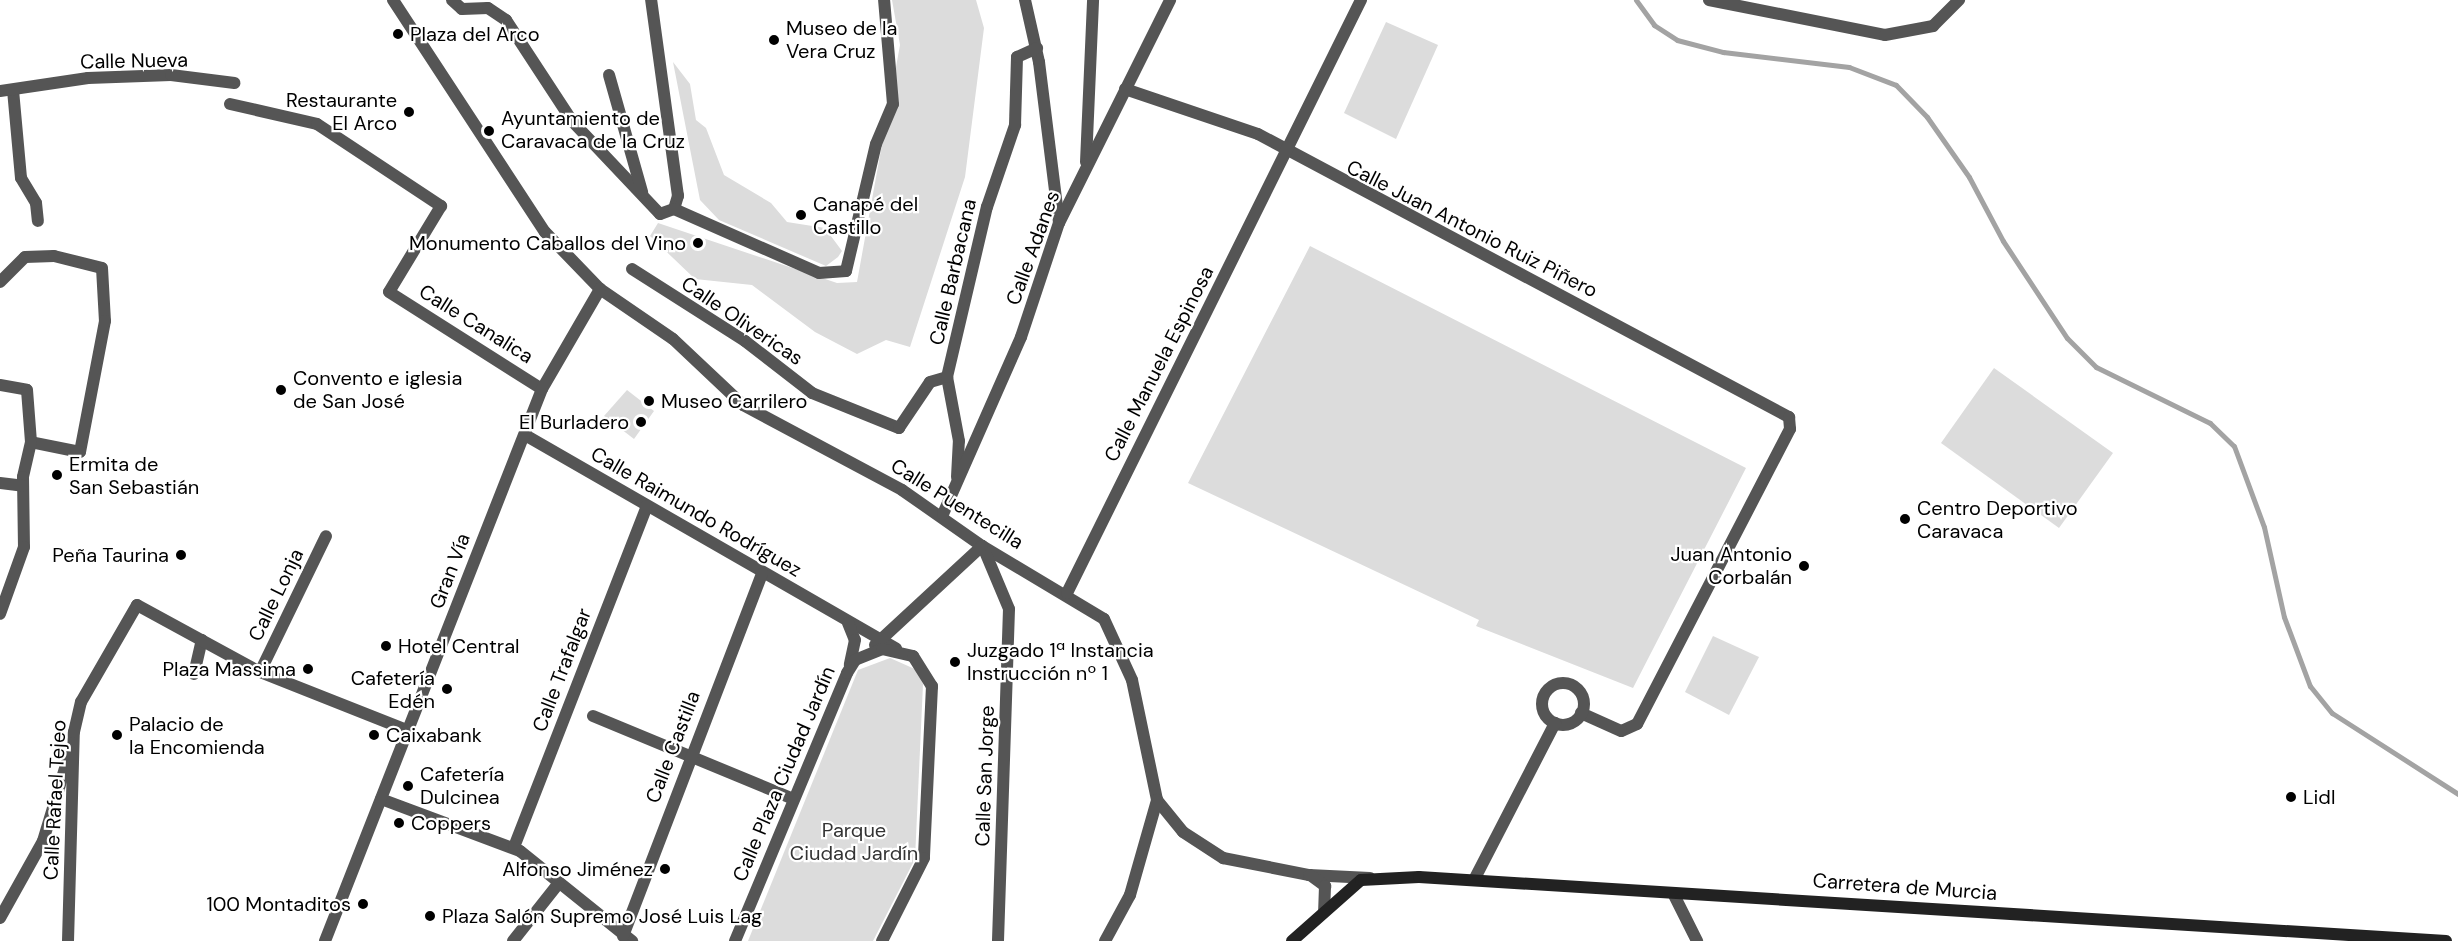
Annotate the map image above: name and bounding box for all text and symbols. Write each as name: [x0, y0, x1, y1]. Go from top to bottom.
place label: Museo de la Vera Cruz: [786, 16, 897, 63]
place label: Plaza del Arco: [410, 22, 540, 46]
marker: Plaza del Arco: [391, 27, 405, 41]
marker: Museo de la Vera Cruz: [767, 33, 781, 47]
street label: Calle Nueva: [80, 48, 188, 74]
place label: Restaurante El Arco: [286, 88, 397, 135]
marker: Restaurante El Arco: [402, 105, 416, 119]
place label: Ayuntamiento de Caravaca de la Cruz: [501, 107, 685, 154]
marker: Ayuntamiento de Caravaca de la Cruz: [482, 124, 496, 138]
street label: Calle Juan Antonio Ruiz Piñero: [1343, 155, 1601, 303]
street label: Calle Adanes: [1001, 188, 1065, 308]
place label: Canapé del Castillo: [813, 192, 918, 239]
street label: Calle Barbacana: [925, 197, 981, 347]
marker: Canapé del Castillo: [794, 208, 808, 222]
place label: Monumento Caballos del Vino: [409, 231, 686, 255]
marker: Monumento Caballos del Vino: [691, 236, 705, 250]
street label: Calle Manuela Espinosa: [1099, 262, 1219, 466]
street label: Calle Olivericas: [677, 271, 807, 371]
street label: Calle Canalica: [415, 279, 537, 369]
place label: Convento e iglesia de San José: [293, 366, 462, 413]
marker: Convento e iglesia de San José: [274, 383, 288, 397]
place label: Museo Carrilero: [661, 389, 807, 413]
marker: Museo Carrilero: [642, 394, 656, 408]
place label: El Burladero: [519, 410, 629, 434]
marker: El Burladero: [634, 415, 648, 429]
street label: Calle Raimundo Rodríguez: [586, 442, 806, 582]
place label: Ermita de San Sebastián: [69, 452, 199, 499]
street label: Calle Puentecilla: [886, 454, 1028, 554]
marker: Ermita de San Sebastián: [50, 468, 64, 482]
place label: Centro Deportivo Caravaca: [1917, 496, 2078, 543]
marker: Centro Deportivo Caravaca: [1898, 512, 1912, 526]
street label: Gran Vía: [425, 530, 475, 612]
place label: Juan Antonio Corbalán: [1671, 542, 1792, 589]
place label: Peña Taurina: [52, 543, 169, 567]
street label: Calle Lonja: [243, 545, 309, 645]
marker: Peña Taurina: [174, 548, 188, 562]
marker: Juan Antonio Corbalán: [1797, 559, 1811, 573]
street label: Calle Trafalgar: [527, 605, 597, 735]
place label: Hotel Central: [398, 634, 520, 658]
place label: Juzgado 1ª Instancia Instrucción nº 1: [967, 638, 1154, 685]
marker: Hotel Central: [379, 639, 393, 653]
marker: Juzgado 1ª Instancia Instrucción nº 1: [948, 655, 962, 669]
place label: Plaza Massima: [162, 657, 296, 681]
marker: Plaza Massima: [301, 662, 315, 676]
street label: Calle Plaza Ciudad Jardín: [728, 663, 840, 885]
place label: Cafetería Edén: [351, 666, 435, 713]
marker: Cafetería Edén: [440, 682, 454, 696]
street label: Calle Castilla: [641, 688, 705, 806]
street label: Calle San Jorge: [971, 705, 999, 847]
place label: Palacio de la Encomienda: [129, 712, 265, 759]
street label: Calle Rafael Tejeo: [39, 719, 71, 881]
place label: Caixabank: [386, 723, 482, 747]
marker: Palacio de la Encomienda: [110, 728, 124, 742]
marker: Caixabank: [367, 728, 381, 742]
place label: Cafetería Dulcinea: [420, 762, 504, 809]
marker: Cafetería Dulcinea: [401, 779, 415, 793]
place label: Lidl: [2303, 785, 2335, 809]
marker: Lidl: [2284, 790, 2298, 804]
place label: Coppers: [411, 811, 491, 835]
marker: Coppers: [392, 816, 406, 830]
park label: Parque Ciudad Jardín: [790, 819, 918, 866]
place label: Alfonso Jiménez: [502, 857, 653, 881]
marker: Alfonso Jiménez: [658, 862, 672, 876]
street label: Carretera de Murcia: [1812, 869, 1998, 905]
place label: 100 Montaditos: [206, 892, 351, 916]
marker: 100 Montaditos: [356, 897, 370, 911]
place label: Plaza Salón Supremo José Luis Lag: [442, 904, 762, 928]
marker: Plaza Salón Supremo José Luis Lag: [423, 909, 437, 923]

